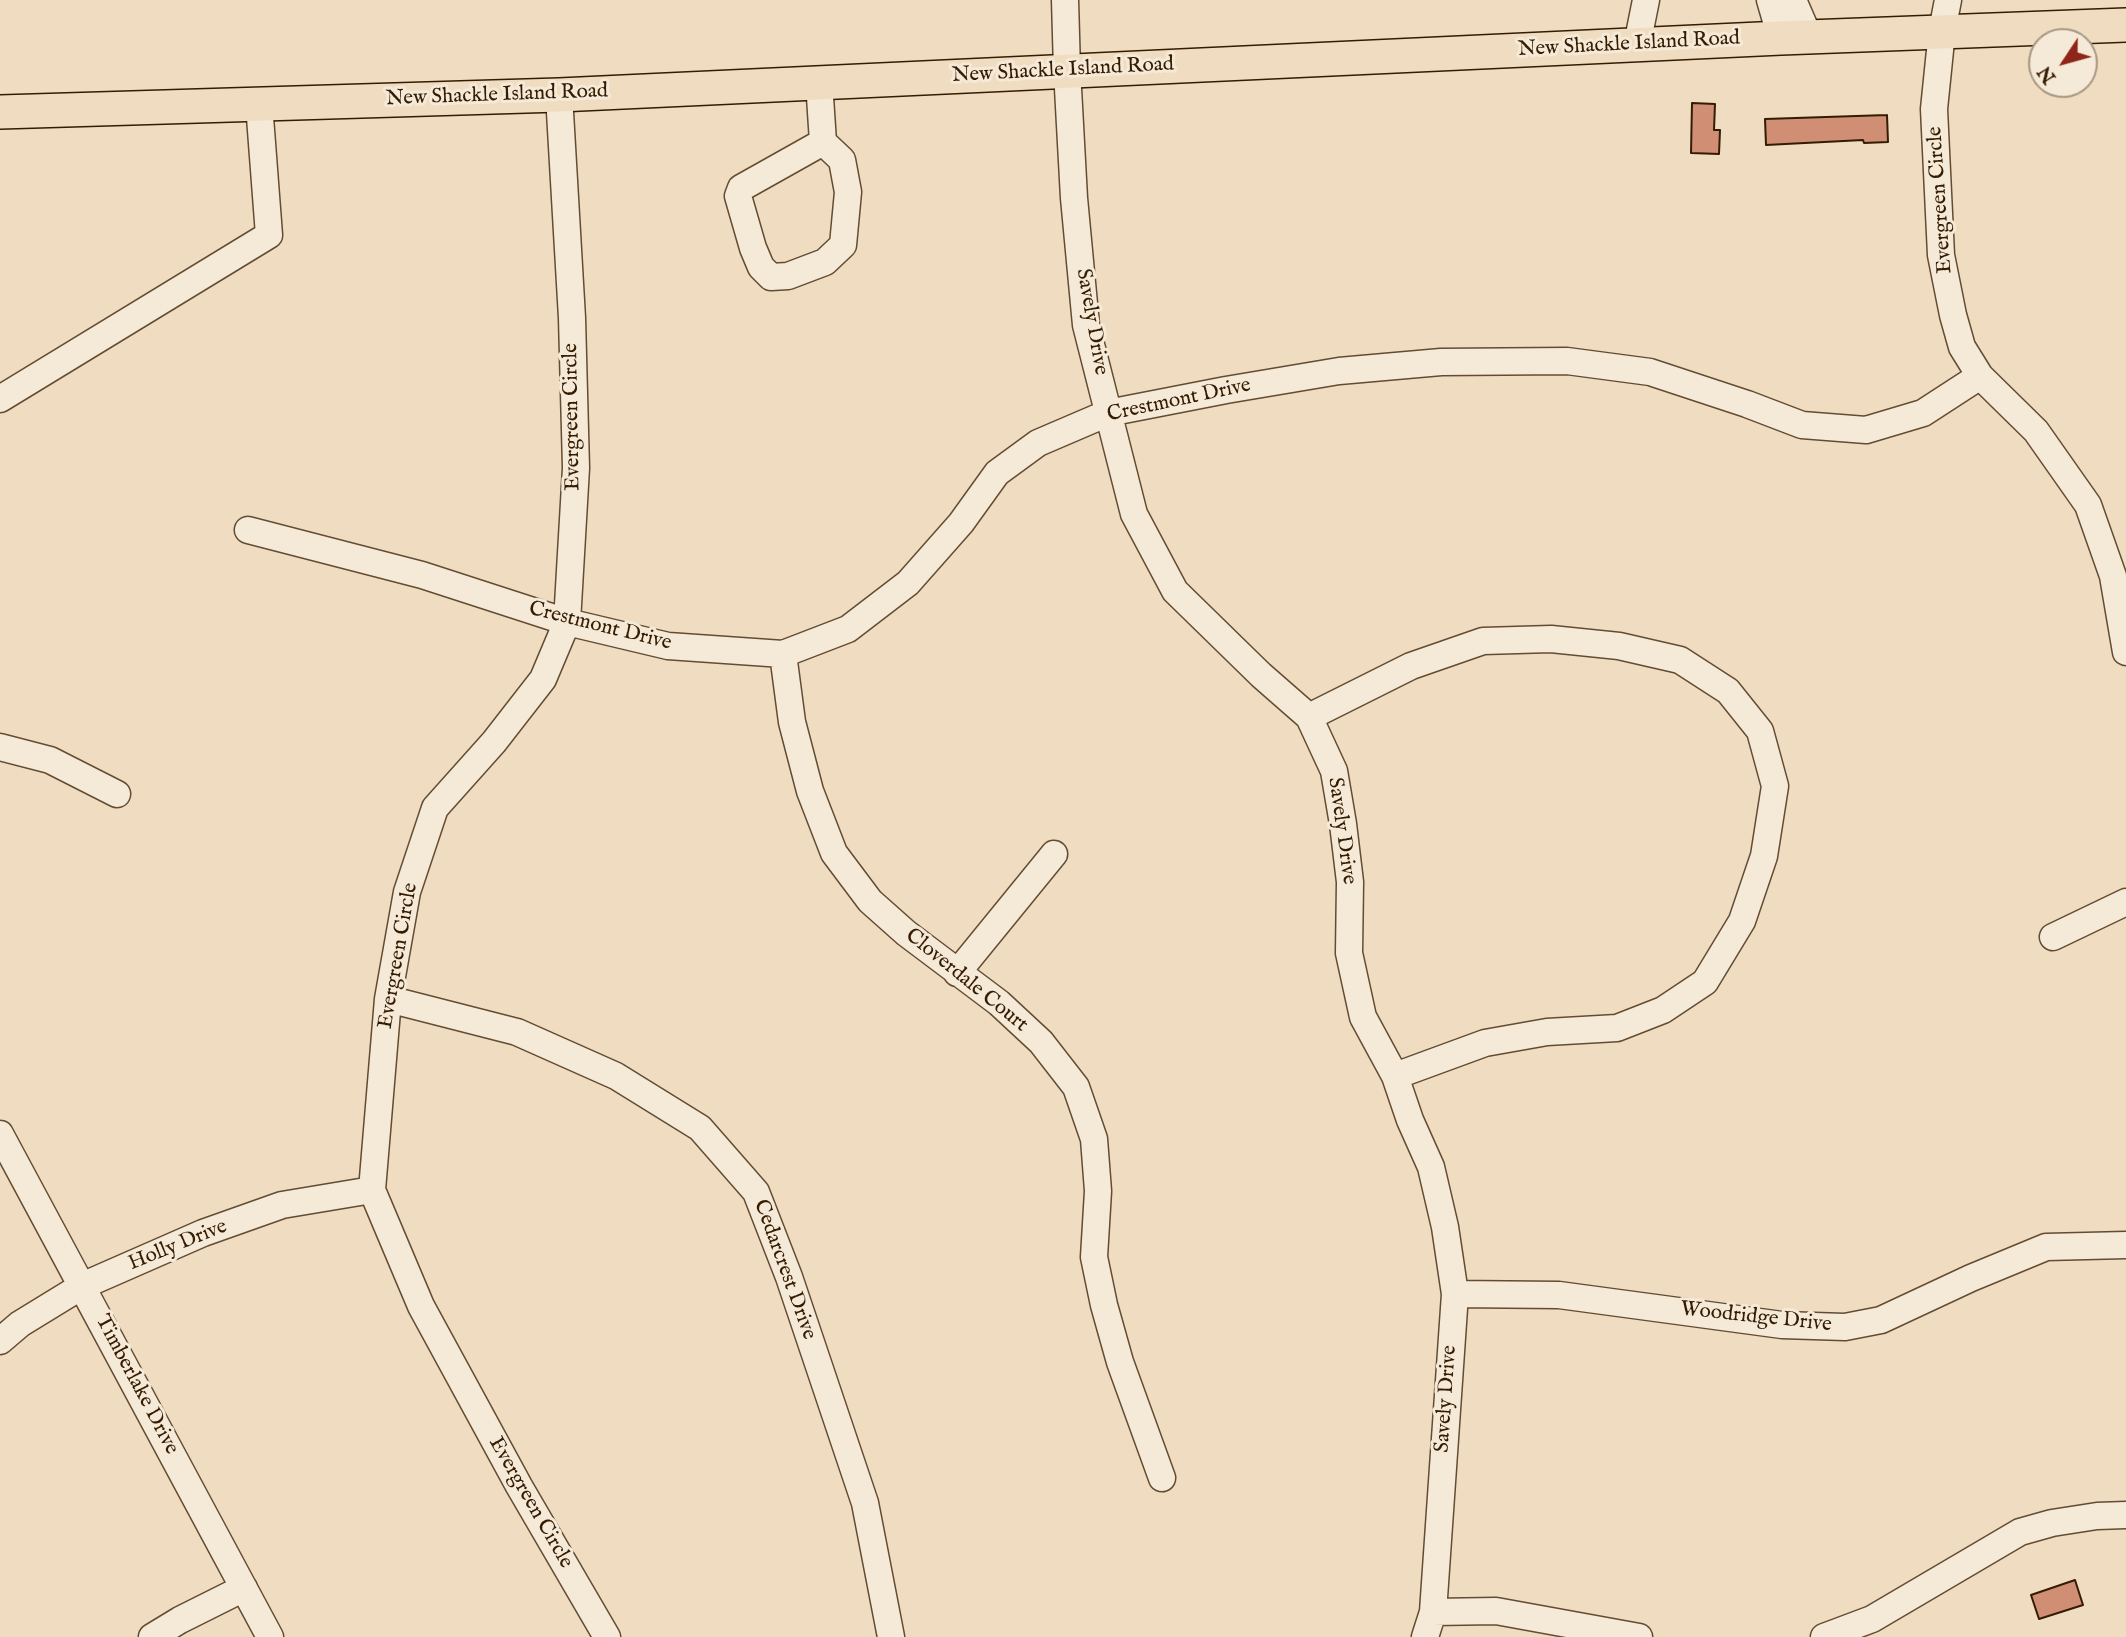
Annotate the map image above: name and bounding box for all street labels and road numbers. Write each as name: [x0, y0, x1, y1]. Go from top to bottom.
street label: New Shackle Island Road: [1517, 27, 1741, 63]
street label: New Shackle Island Road: [951, 53, 1175, 89]
street label: New Shackle Island Road: [385, 80, 609, 112]
street label: Evergreen Circle: [1923, 125, 1959, 275]
street label: Savely Drive: [1069, 267, 1113, 377]
street label: Evergreen Circle: [559, 343, 587, 491]
street label: Crestmont Drive: [1105, 373, 1253, 429]
street label: Crestmont Drive: [526, 597, 674, 657]
street label: Savely Drive: [1321, 776, 1361, 886]
street label: Evergreen Circle: [374, 881, 424, 1031]
street label: Cloverdale Court: [900, 924, 1032, 1038]
street label: Cedarcrest Drive: [747, 1197, 821, 1343]
street label: Holly Drive: [125, 1215, 231, 1277]
street label: Woodridge Drive: [1679, 1298, 1833, 1338]
street label: Timberlake Drive: [89, 1311, 183, 1459]
street label: Savely Drive: [1431, 1344, 1463, 1454]
street label: Evergreen Circle: [482, 1433, 578, 1573]

